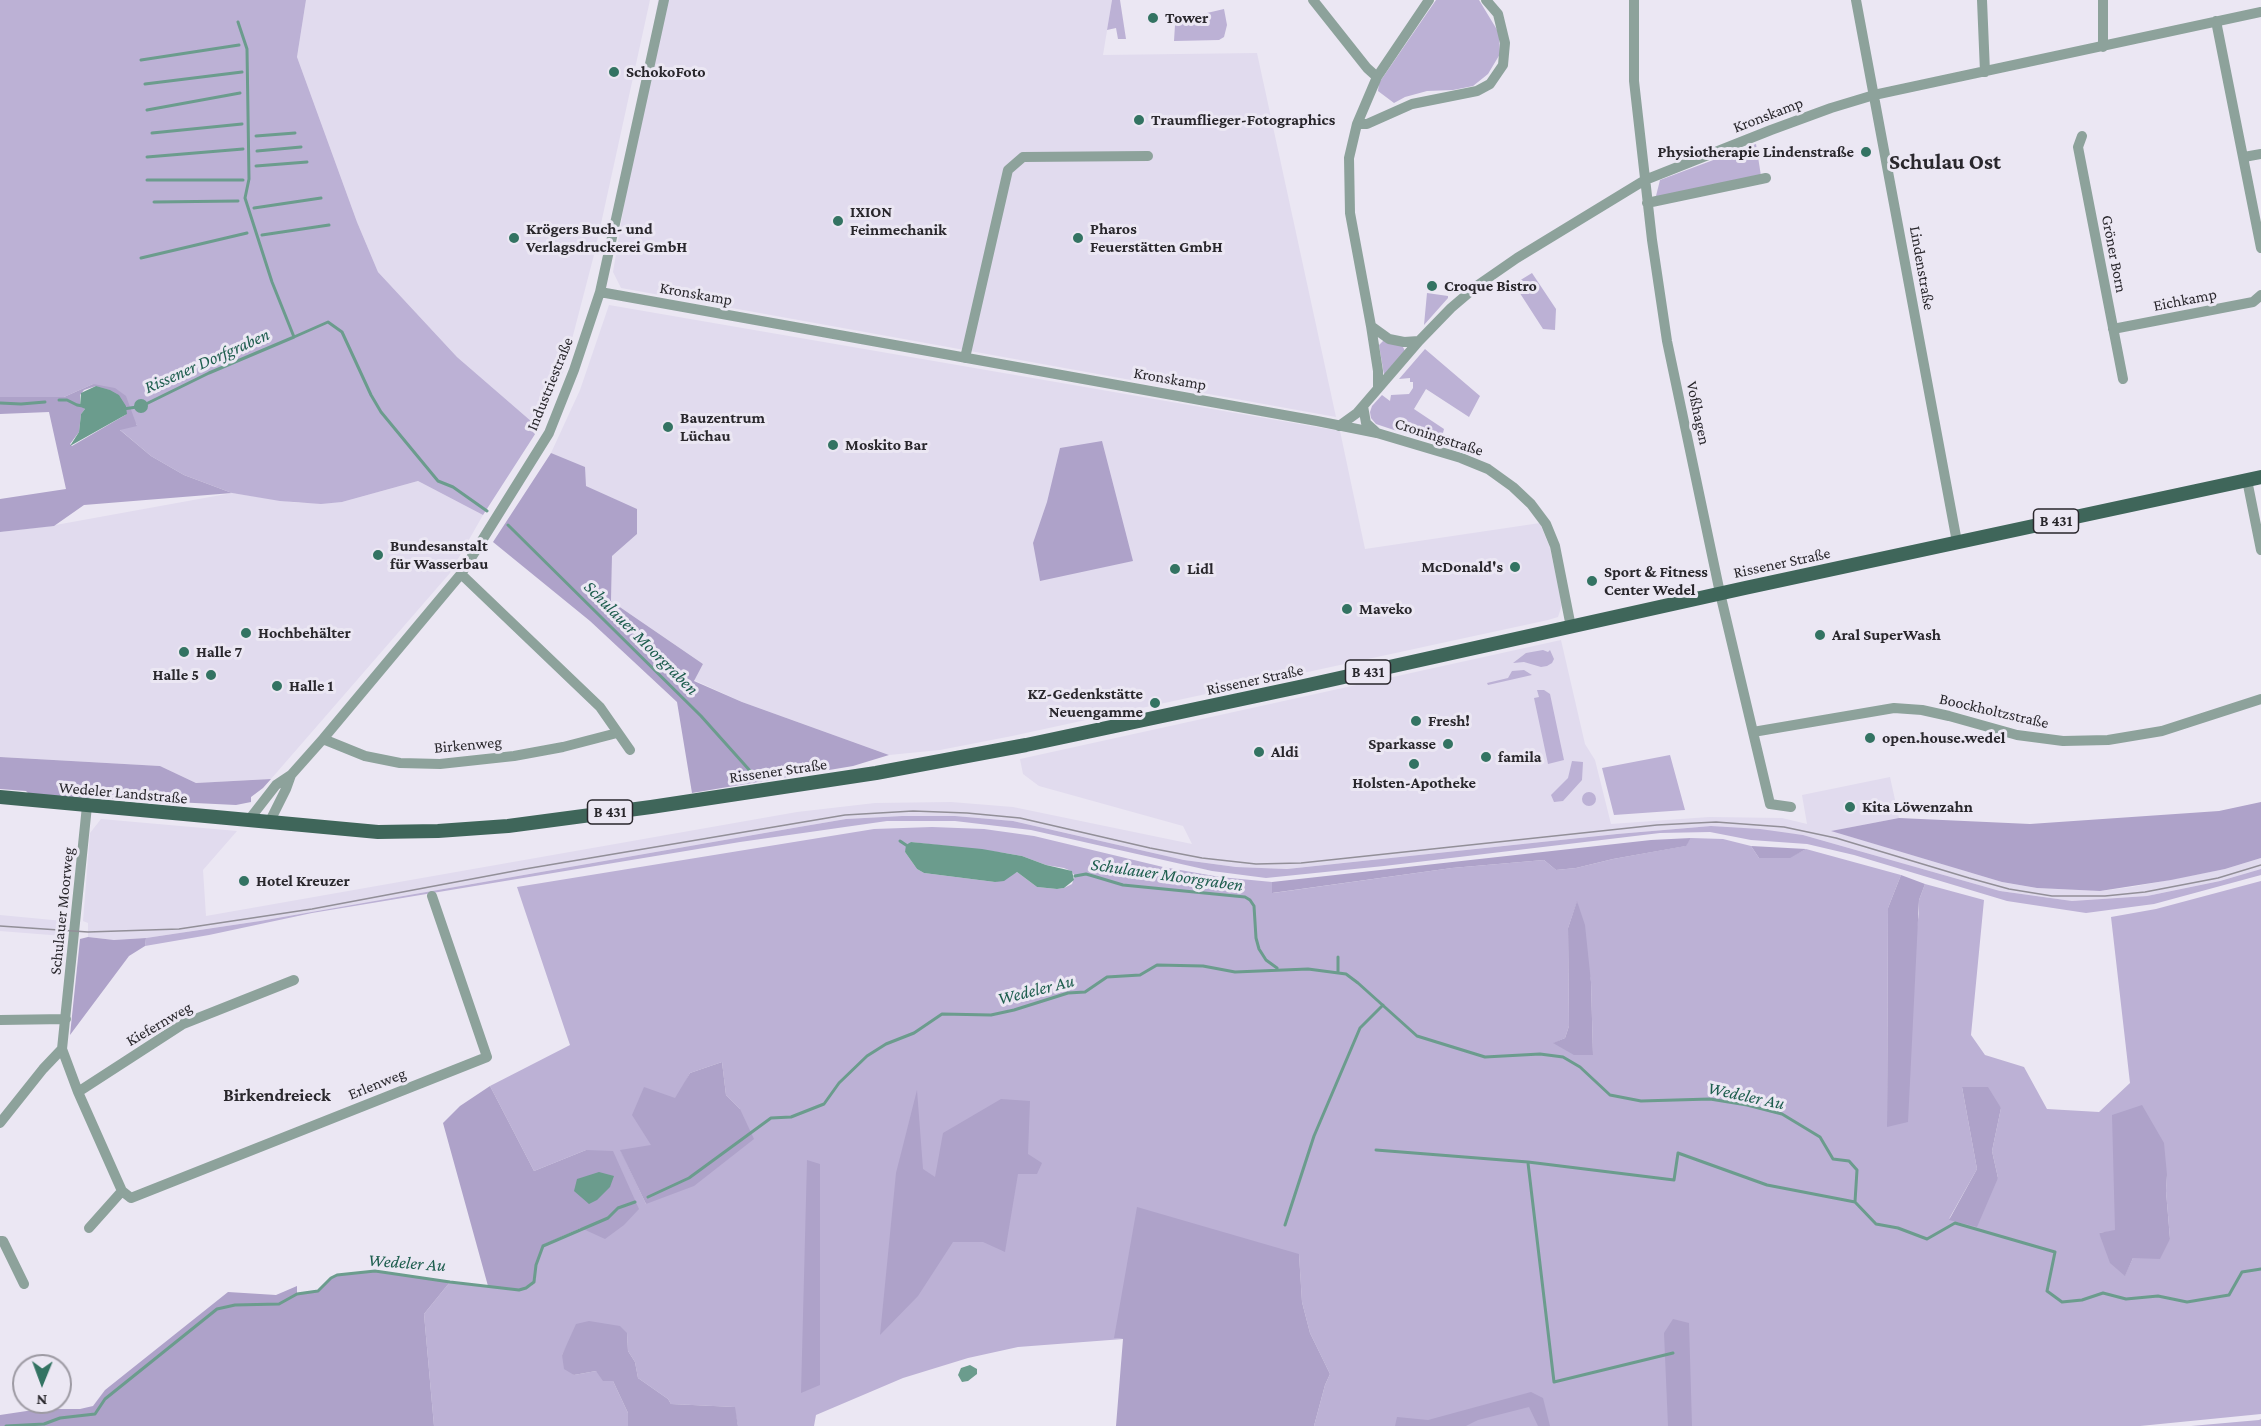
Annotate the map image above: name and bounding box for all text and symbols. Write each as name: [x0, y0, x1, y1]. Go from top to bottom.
place label: Tower: [1165, 8, 1208, 28]
marker: Tower: [1146, 11, 1160, 25]
place label: SchokoFoto: [626, 62, 706, 82]
marker: SchokoFoto: [607, 65, 621, 79]
street label: Kronskamp: [1730, 93, 1806, 137]
place label: Traumflieger-Fotographics: [1151, 110, 1335, 130]
marker: Traumflieger-Fotographics: [1132, 113, 1146, 127]
place label: Physiotherapie Lindenstraße: [1657, 142, 1854, 162]
marker: Physiotherapie Lindenstraße: [1859, 145, 1873, 159]
district label: Schulau Ost: [1889, 149, 2001, 175]
place label: IXION Feinmechanik: [850, 202, 947, 240]
marker: IXION Feinmechanik: [831, 214, 845, 228]
street label: Gröner Born: [2097, 214, 2131, 294]
place label: Krögers Buch- und Verlagsdruckerei GmbH: [526, 219, 687, 257]
place label: Pharos Feuerstätten GmbH: [1090, 219, 1223, 257]
street label: Lindenstraße: [1905, 224, 1939, 312]
marker: Krögers Buch- und Verlagsdruckerei GmbH: [507, 231, 521, 245]
marker: Pharos Feuerstätten GmbH: [1071, 231, 1085, 245]
place label: Croque Bistro: [1444, 276, 1537, 296]
street label: Kronskamp: [658, 278, 734, 310]
marker: Croque Bistro: [1425, 279, 1439, 293]
street label: Eichkamp: [2152, 284, 2218, 316]
water label: Rissener Dorfgraben: [141, 324, 273, 398]
street label: Industriestraße: [523, 334, 577, 434]
street label: Kronskamp: [1132, 363, 1208, 395]
street label: Voßhagen: [1682, 379, 1714, 447]
place label: Bauzentrum Lüchau: [680, 408, 765, 446]
street label: Croningstraße: [1392, 414, 1486, 460]
marker: Bauzentrum Lüchau: [661, 420, 675, 434]
place label: Moskito Bar: [845, 435, 928, 455]
marker: Moskito Bar: [826, 438, 840, 452]
road number: B 431: [2034, 509, 2078, 533]
place label: Bundesanstalt für Wasserbau: [390, 536, 488, 574]
street label: Rissener Straße: [1732, 543, 1832, 583]
marker: Bundesanstalt für Wasserbau: [371, 548, 385, 562]
place label: McDonald's: [1421, 557, 1503, 577]
place label: Lidl: [1187, 559, 1214, 579]
marker: McDonald's: [1508, 560, 1522, 574]
marker: Lidl: [1168, 562, 1182, 576]
place label: Sport & Fitness Center Wedel: [1604, 562, 1708, 600]
marker: Sport & Fitness Center Wedel: [1585, 574, 1599, 588]
water label: Schulauer Moorgraben: [579, 576, 703, 700]
place label: Maveko: [1359, 599, 1412, 619]
marker: Maveko: [1340, 602, 1354, 616]
place label: Hochbehälter: [258, 623, 351, 643]
place label: Aral SuperWash: [1832, 625, 1941, 645]
marker: Hochbehälter: [239, 626, 253, 640]
marker: Aral SuperWash: [1813, 628, 1827, 642]
place label: Halle 7: [196, 642, 242, 662]
marker: Halle 7: [177, 645, 191, 659]
street label: Rissener Straße: [1205, 660, 1305, 700]
road number: B 431: [1346, 660, 1390, 684]
place label: Halle 5: [153, 665, 199, 685]
marker: Halle 5: [204, 668, 218, 682]
place label: Halle 1: [289, 676, 334, 696]
marker: Halle 1: [270, 679, 284, 693]
place label: KZ-Gedenkstätte Neuengamme: [1027, 684, 1143, 722]
street label: Boockholtzstraße: [1937, 689, 2051, 733]
marker: KZ-Gedenkstätte Neuengamme: [1148, 696, 1162, 710]
place label: Fresh!: [1428, 711, 1470, 731]
marker: Fresh!: [1409, 714, 1423, 728]
place label: open.house.wedel: [1882, 728, 2005, 748]
marker: open.house.wedel: [1863, 731, 1877, 745]
street label: Birkenweg: [433, 732, 503, 758]
place label: Sparkasse: [1368, 734, 1436, 754]
marker: Sparkasse: [1441, 737, 1455, 751]
place label: Aldi: [1271, 742, 1299, 762]
marker: Aldi: [1252, 745, 1266, 759]
place label: famila: [1498, 747, 1542, 767]
marker: famila: [1479, 750, 1493, 764]
street label: Rissener Straße: [728, 755, 828, 787]
marker: Holsten-Apotheke: [1407, 757, 1421, 771]
place label: Holsten-Apotheke: [1352, 773, 1476, 793]
street label: Wedeler Landstraße: [58, 778, 188, 808]
place label: Kita Löwenzahn: [1862, 797, 1973, 817]
road number: B 431: [588, 800, 632, 824]
marker: Kita Löwenzahn: [1843, 800, 1857, 814]
street label: Schulauer Moorweg: [46, 846, 78, 976]
water label: Schulauer Moorgraben: [1090, 854, 1244, 896]
place label: Hotel Kreuzer: [256, 871, 350, 891]
marker: Hotel Kreuzer: [237, 874, 251, 888]
water label: Wedeler Au: [996, 970, 1076, 1010]
street label: Kiefernweg: [123, 998, 195, 1050]
street label: Erlenweg: [345, 1064, 409, 1104]
water label: Wedeler Au: [1706, 1077, 1786, 1115]
district label: Birkendreieck: [223, 1084, 331, 1106]
water label: Wedeler Au: [367, 1250, 447, 1276]
north arrow: [12, 1354, 72, 1414]
text: N: [36, 1392, 47, 1409]

